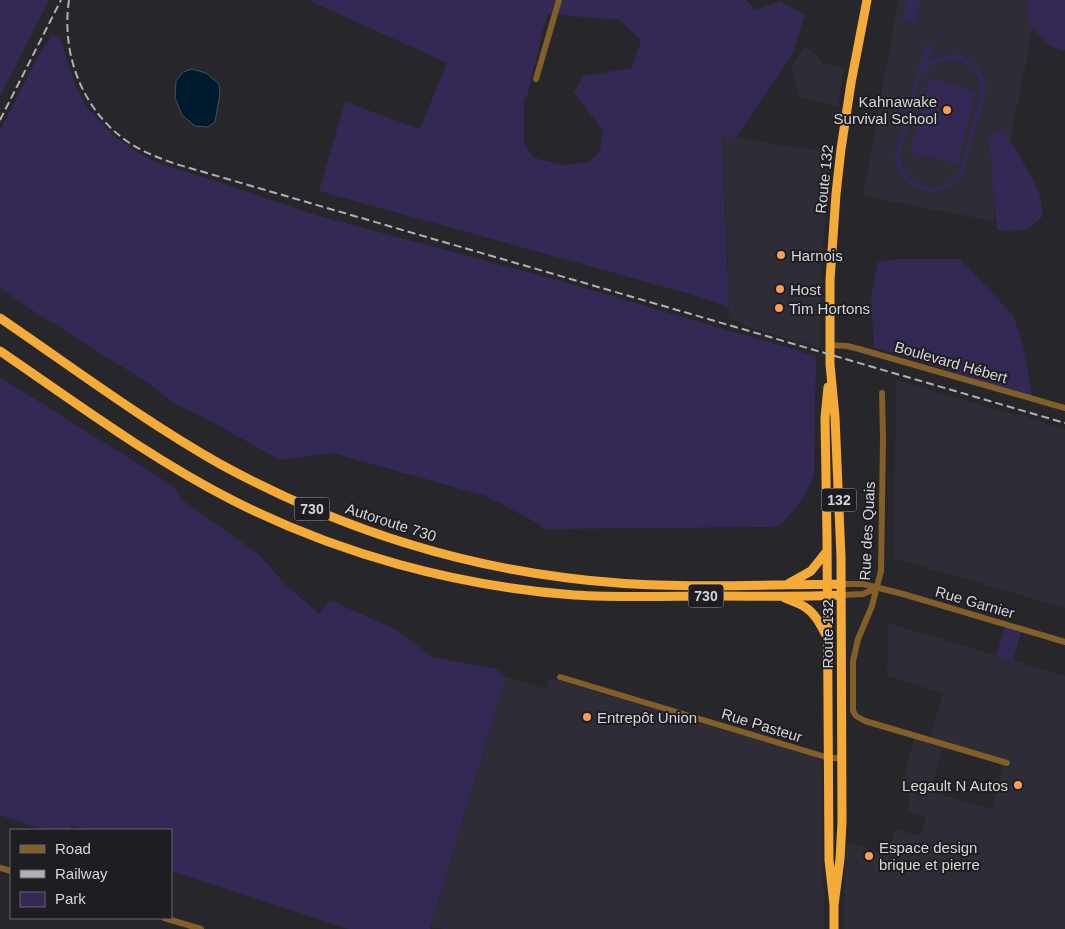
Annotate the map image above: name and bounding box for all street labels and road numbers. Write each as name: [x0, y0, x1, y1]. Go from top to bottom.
street label: Route 132: [812, 144, 836, 214]
street label: Boulevard Hébert: [893, 338, 1010, 386]
street label: Rue des Quais: [856, 481, 878, 581]
road number: 132: [822, 488, 856, 512]
road number: 730: [294, 498, 330, 520]
street label: Autoroute 730: [344, 499, 438, 545]
street label: Rue Garnier: [933, 583, 1017, 621]
road number: 730: [688, 584, 724, 608]
street label: Route 132: [819, 599, 836, 669]
street label: Rue Pasteur: [720, 705, 804, 745]

